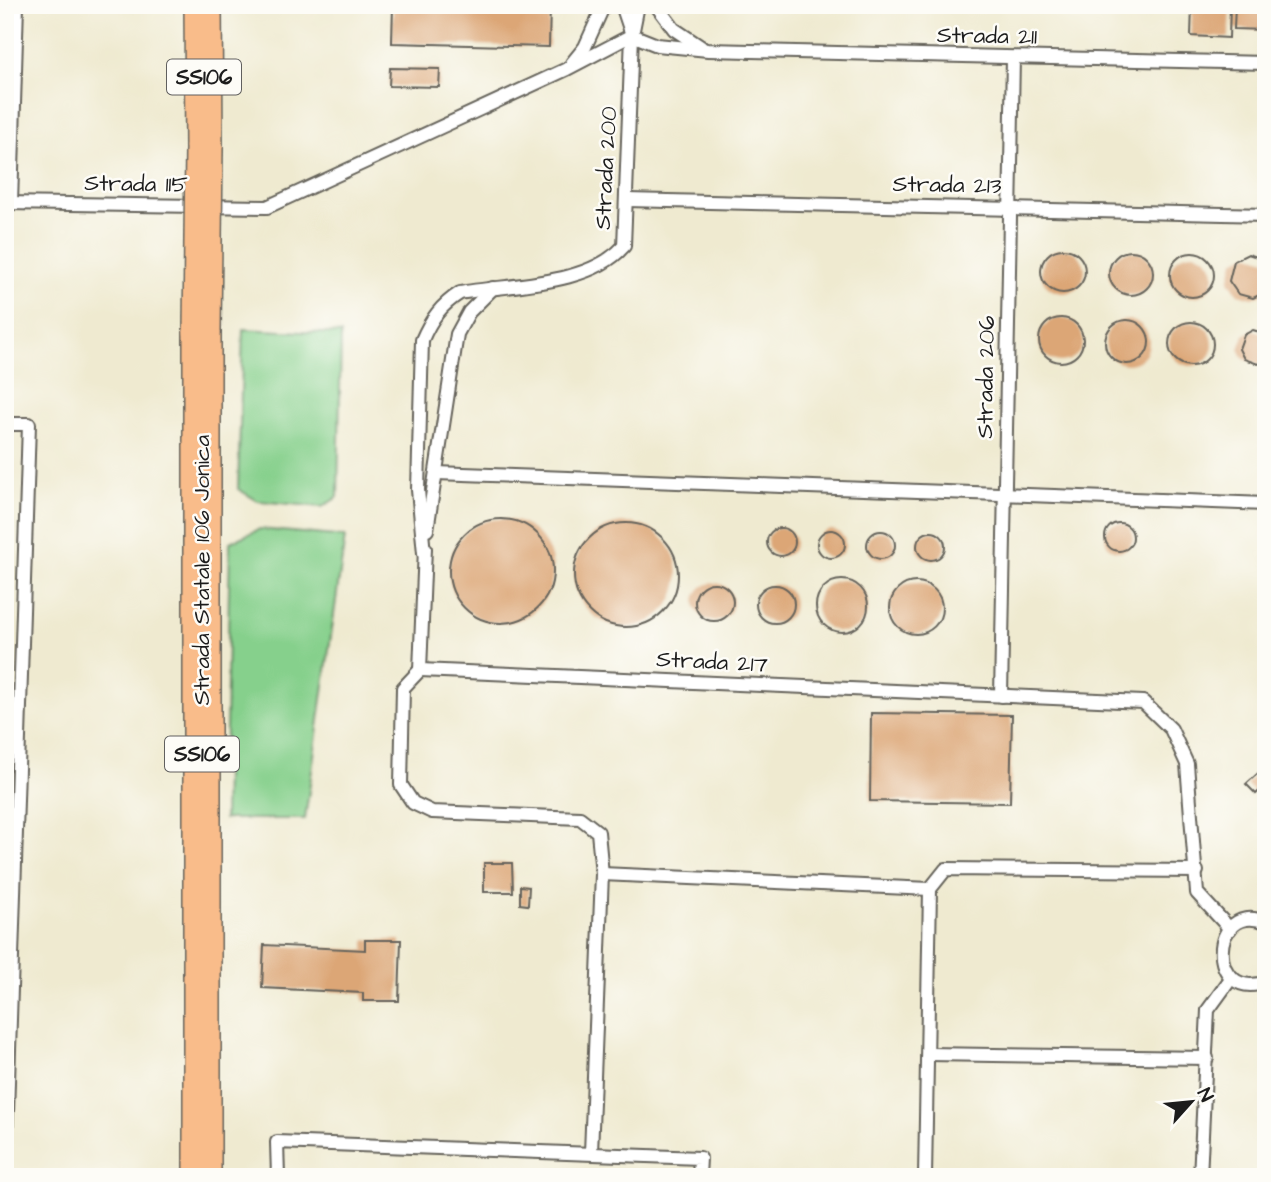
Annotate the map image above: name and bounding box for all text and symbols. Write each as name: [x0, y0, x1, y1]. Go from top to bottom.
street label: Strada 211: [937, 19, 1037, 53]
road number: SS106: [167, 60, 241, 94]
street label: Strada 200: [587, 106, 625, 230]
street label: Strada 115: [84, 167, 188, 201]
street label: Strada 213: [892, 168, 1002, 202]
street label: Strada 206: [969, 315, 1003, 439]
street label: Strada Statale 106 Jonica: [186, 434, 218, 705]
street label: Strada 217: [656, 643, 768, 681]
road number: SS106: [165, 736, 239, 772]
north arrow: [1156, 1066, 1226, 1136]
text: N: [1190, 1084, 1220, 1106]

